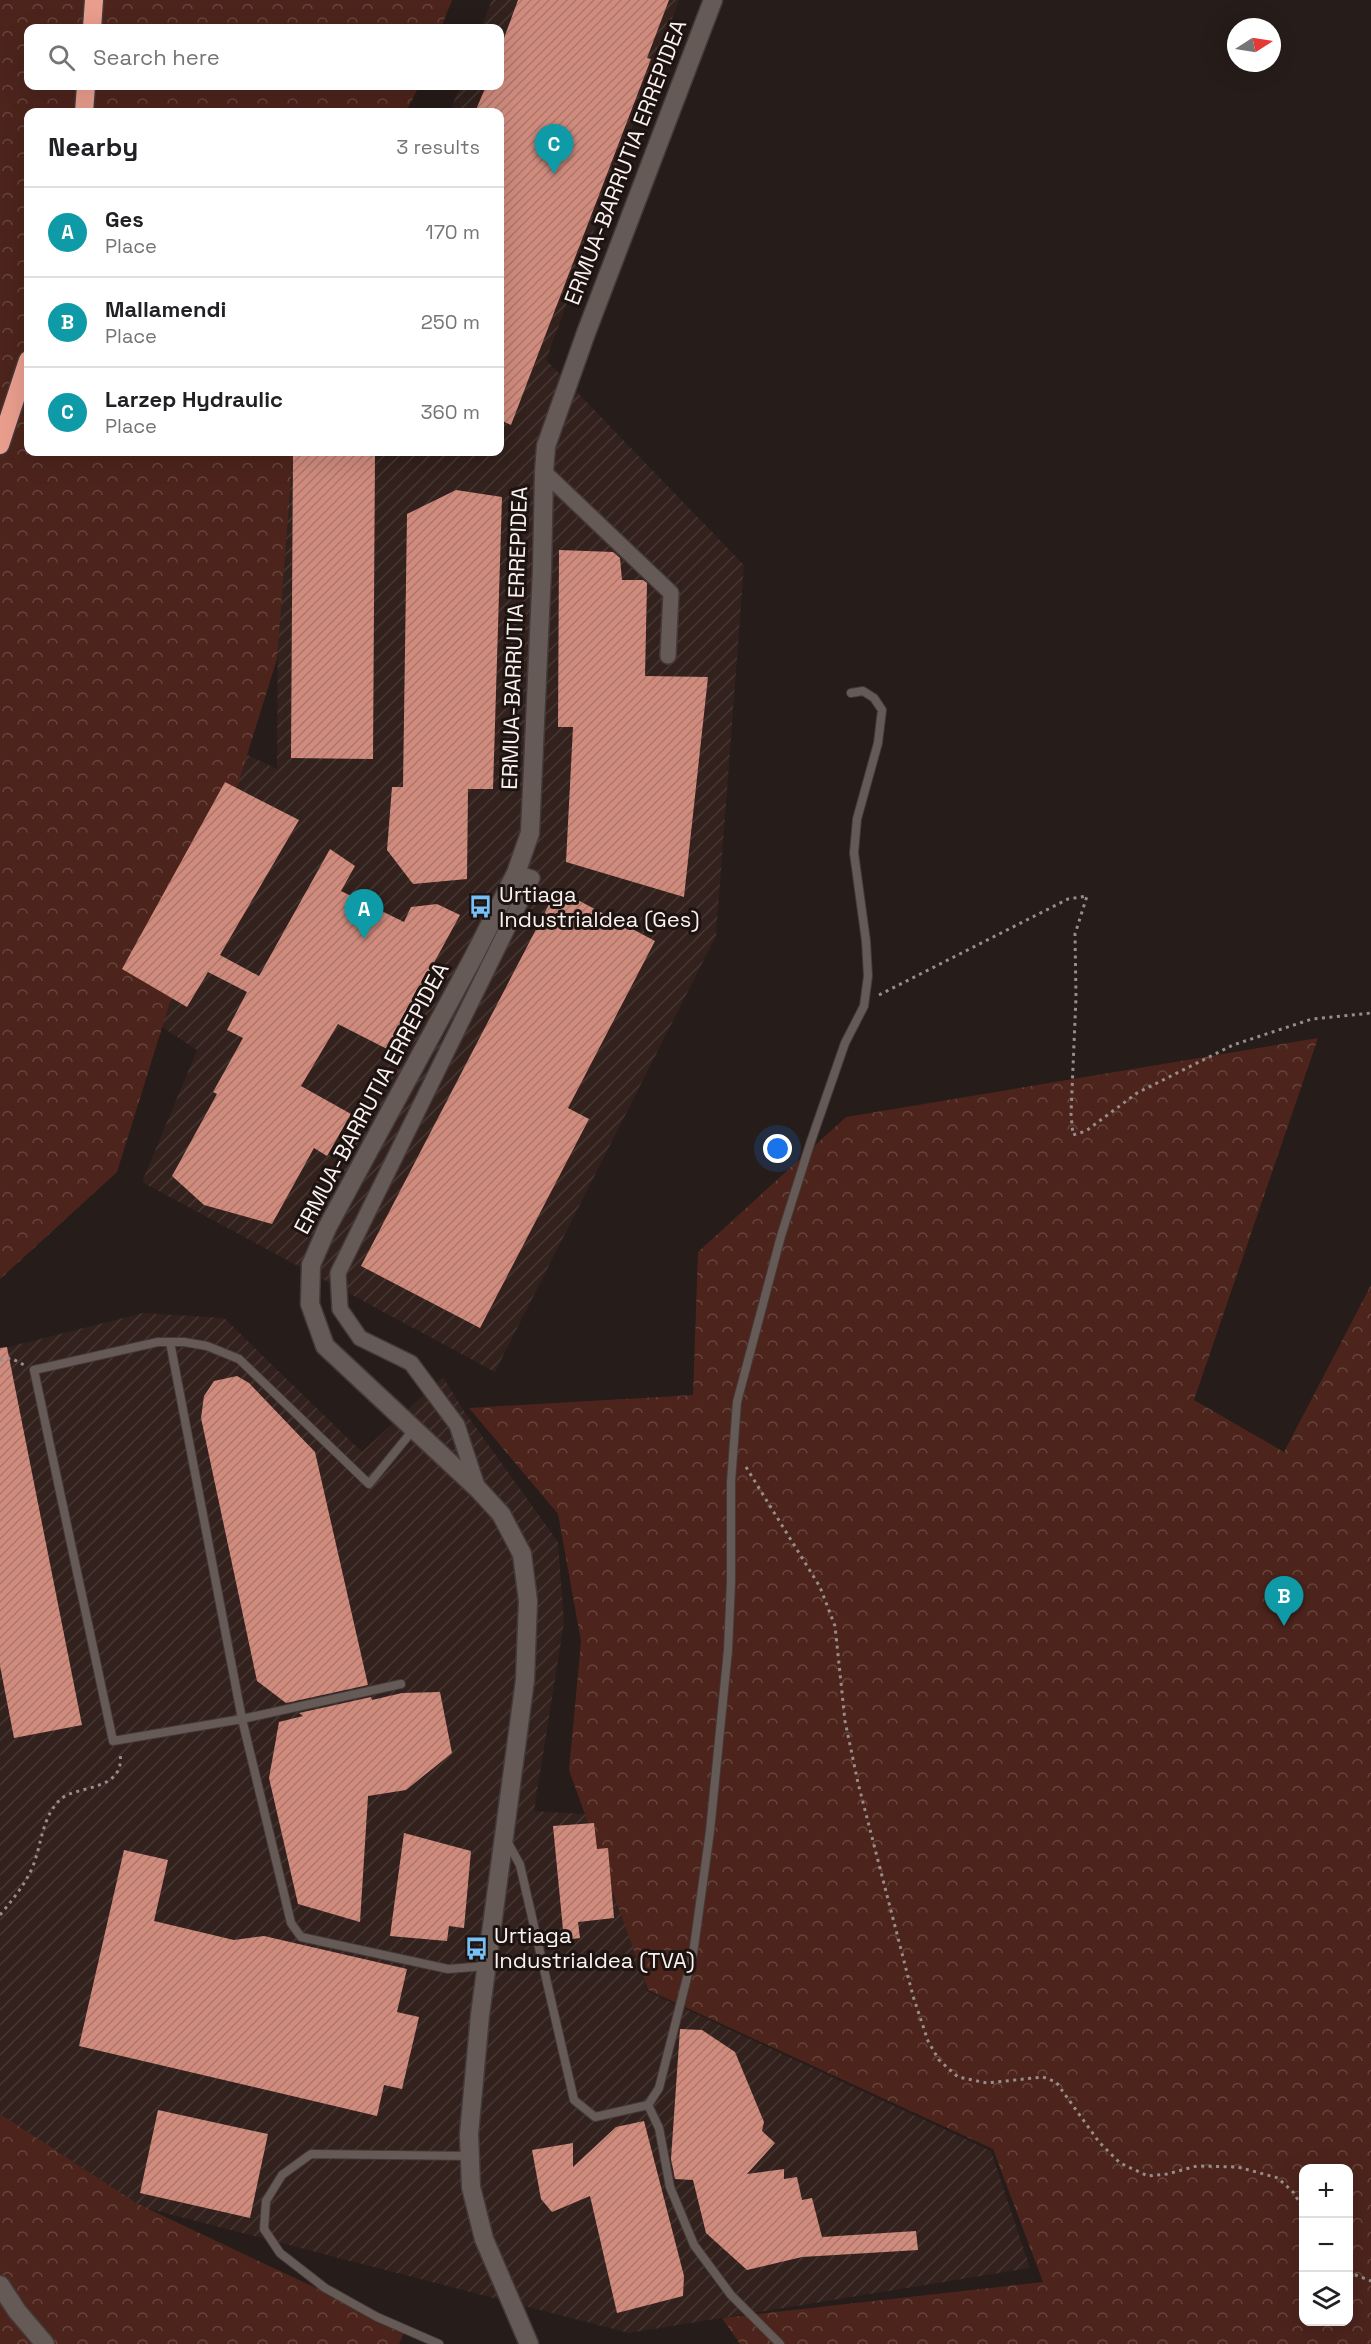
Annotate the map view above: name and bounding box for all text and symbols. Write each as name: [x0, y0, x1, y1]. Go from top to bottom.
street label: ERMUA-BARRUTIA ERREPIDEA: [558, 15, 692, 309]
north arrow: [1227, 18, 1281, 72]
search box: [24, 24, 504, 90]
icon: search: [45, 41, 78, 74]
text: Search here: [93, 43, 220, 71]
pin: C: [534, 124, 574, 174]
text: Nearby: [48, 130, 138, 164]
text: 3 results: [396, 134, 480, 160]
text: Ges: [105, 205, 144, 233]
text: A: [61, 219, 74, 245]
text: 170 m: [425, 219, 480, 245]
text: Place: [105, 233, 157, 259]
text: Mallamendi: [105, 295, 226, 323]
text: B: [61, 309, 74, 335]
text: 250 m: [421, 309, 480, 335]
text: Place: [105, 323, 157, 349]
text: Larzep Hydraulic: [105, 385, 283, 413]
text: C: [61, 399, 74, 425]
text: 360 m: [421, 399, 480, 425]
text: Place: [105, 413, 157, 439]
street label: ERMUA-BARRUTIA ERREPIDEA: [495, 486, 533, 790]
place label: Urtiaga Industrialdea (Ges): [499, 880, 700, 933]
pin: A: [344, 890, 384, 939]
bus stop icon: Urtiaga Industrialdea (Ges): [468, 894, 494, 920]
street label: ERMUA-BARRUTIA ERREPIDEA: [287, 957, 455, 1239]
your location: [763, 1134, 792, 1163]
pin: B: [1264, 1576, 1304, 1626]
place label: Urtiaga Industrialdea (TVA): [494, 1921, 695, 1974]
bus stop icon: Urtiaga Industrialdea (TVA): [463, 1935, 489, 1961]
map controls: [1299, 2164, 1353, 2326]
button: +: [1299, 2164, 1353, 2218]
button: −: [1299, 2218, 1353, 2272]
button: layers: [1299, 2272, 1353, 2326]

